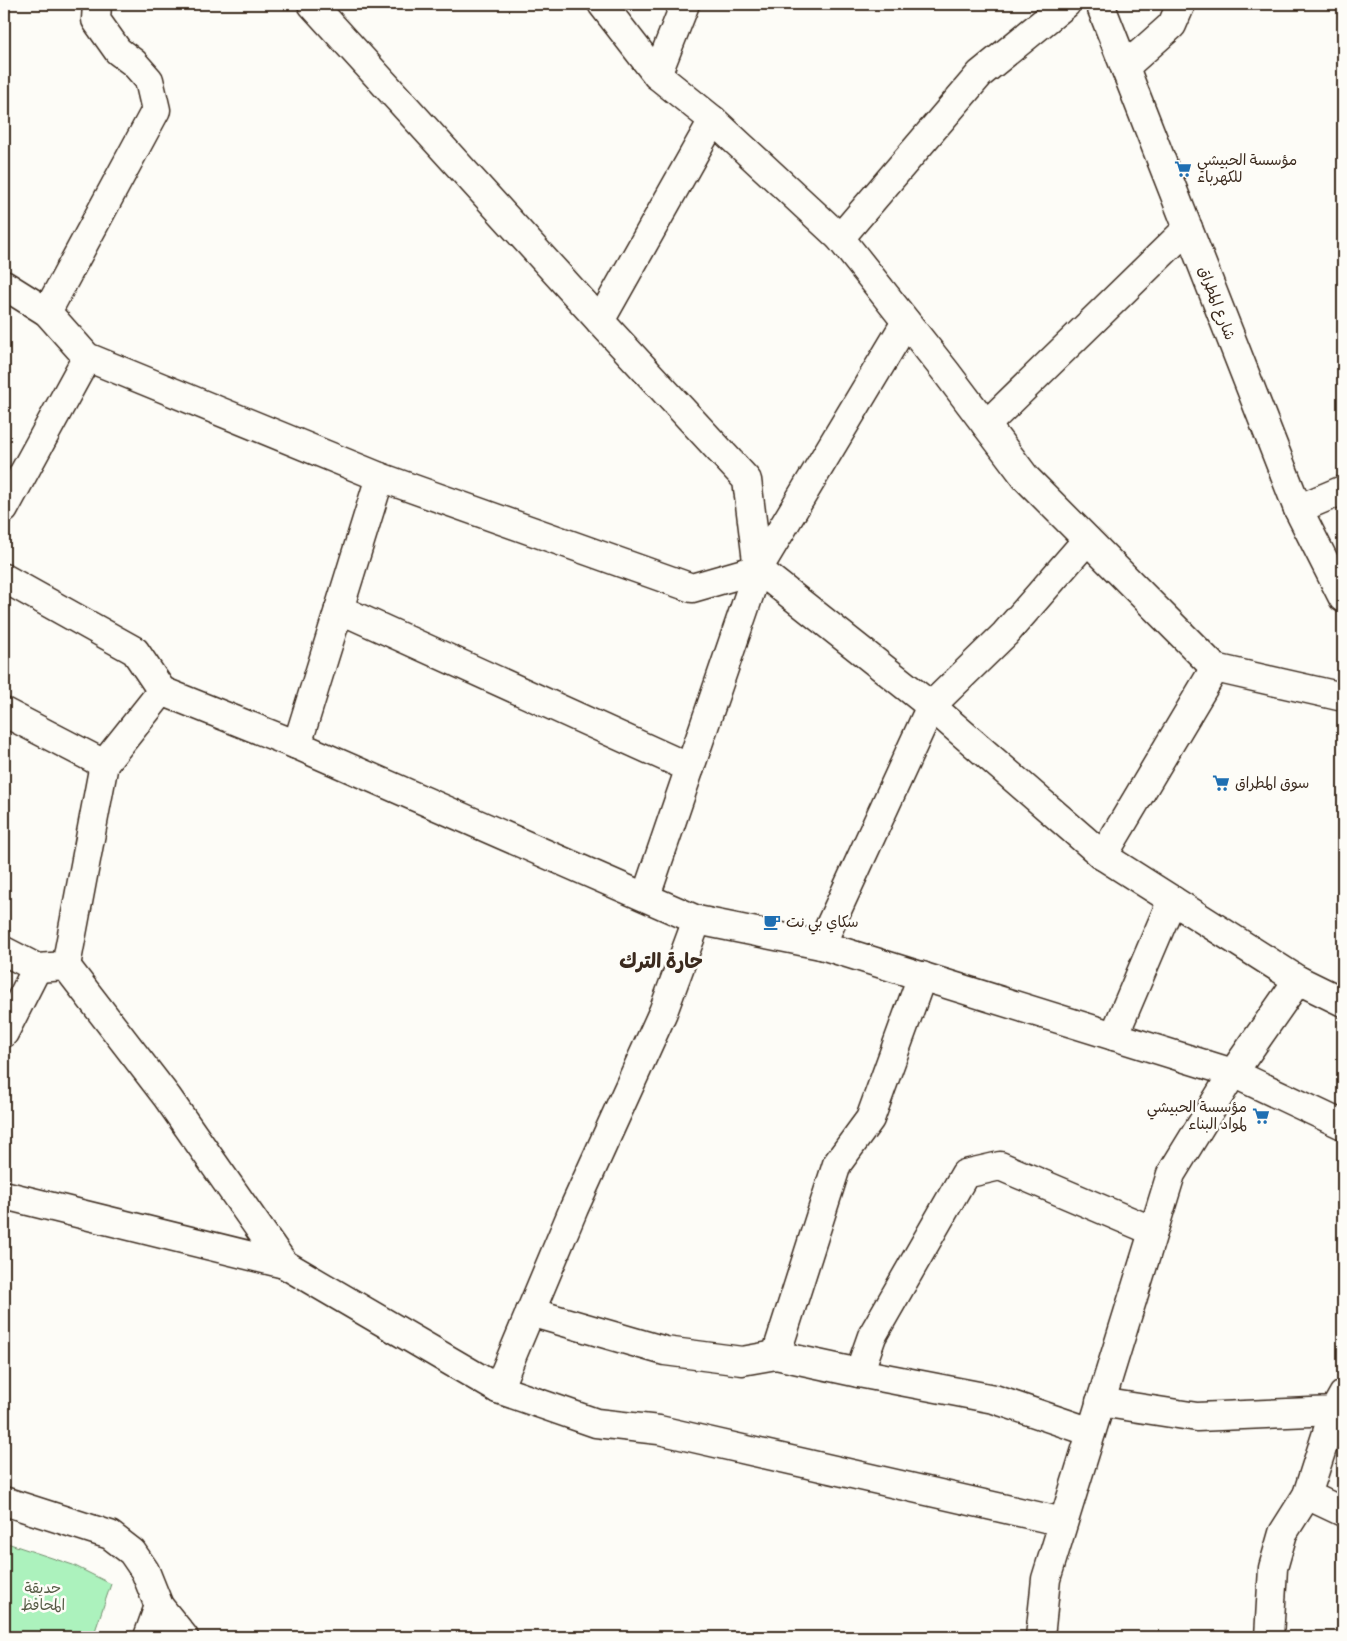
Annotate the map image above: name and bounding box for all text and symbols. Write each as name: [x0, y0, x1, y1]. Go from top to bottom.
place label: مؤسسة الحبيشي للكهرباء: [1197, 151, 1297, 186]
supermarket icon: مؤسسة الحبيشي للكهرباء: [1173, 159, 1193, 179]
street label: شارع المطراق: [1194, 264, 1239, 343]
supermarket icon: سوق المطراق: [1211, 773, 1231, 793]
place label: سوق المطراق: [1235, 774, 1309, 792]
cafe icon: سكاي بي نت: [762, 912, 782, 932]
place label: سكاي بي نت: [786, 913, 859, 935]
district label: حارة الترك: [619, 949, 703, 973]
place label: مؤسسة الحبيشي لمواد البناء: [1147, 1098, 1247, 1133]
supermarket icon: مؤسسة الحبيشي لمواد البناء: [1251, 1106, 1271, 1126]
park label: حديقة المحافظ: [21, 1579, 65, 1614]

